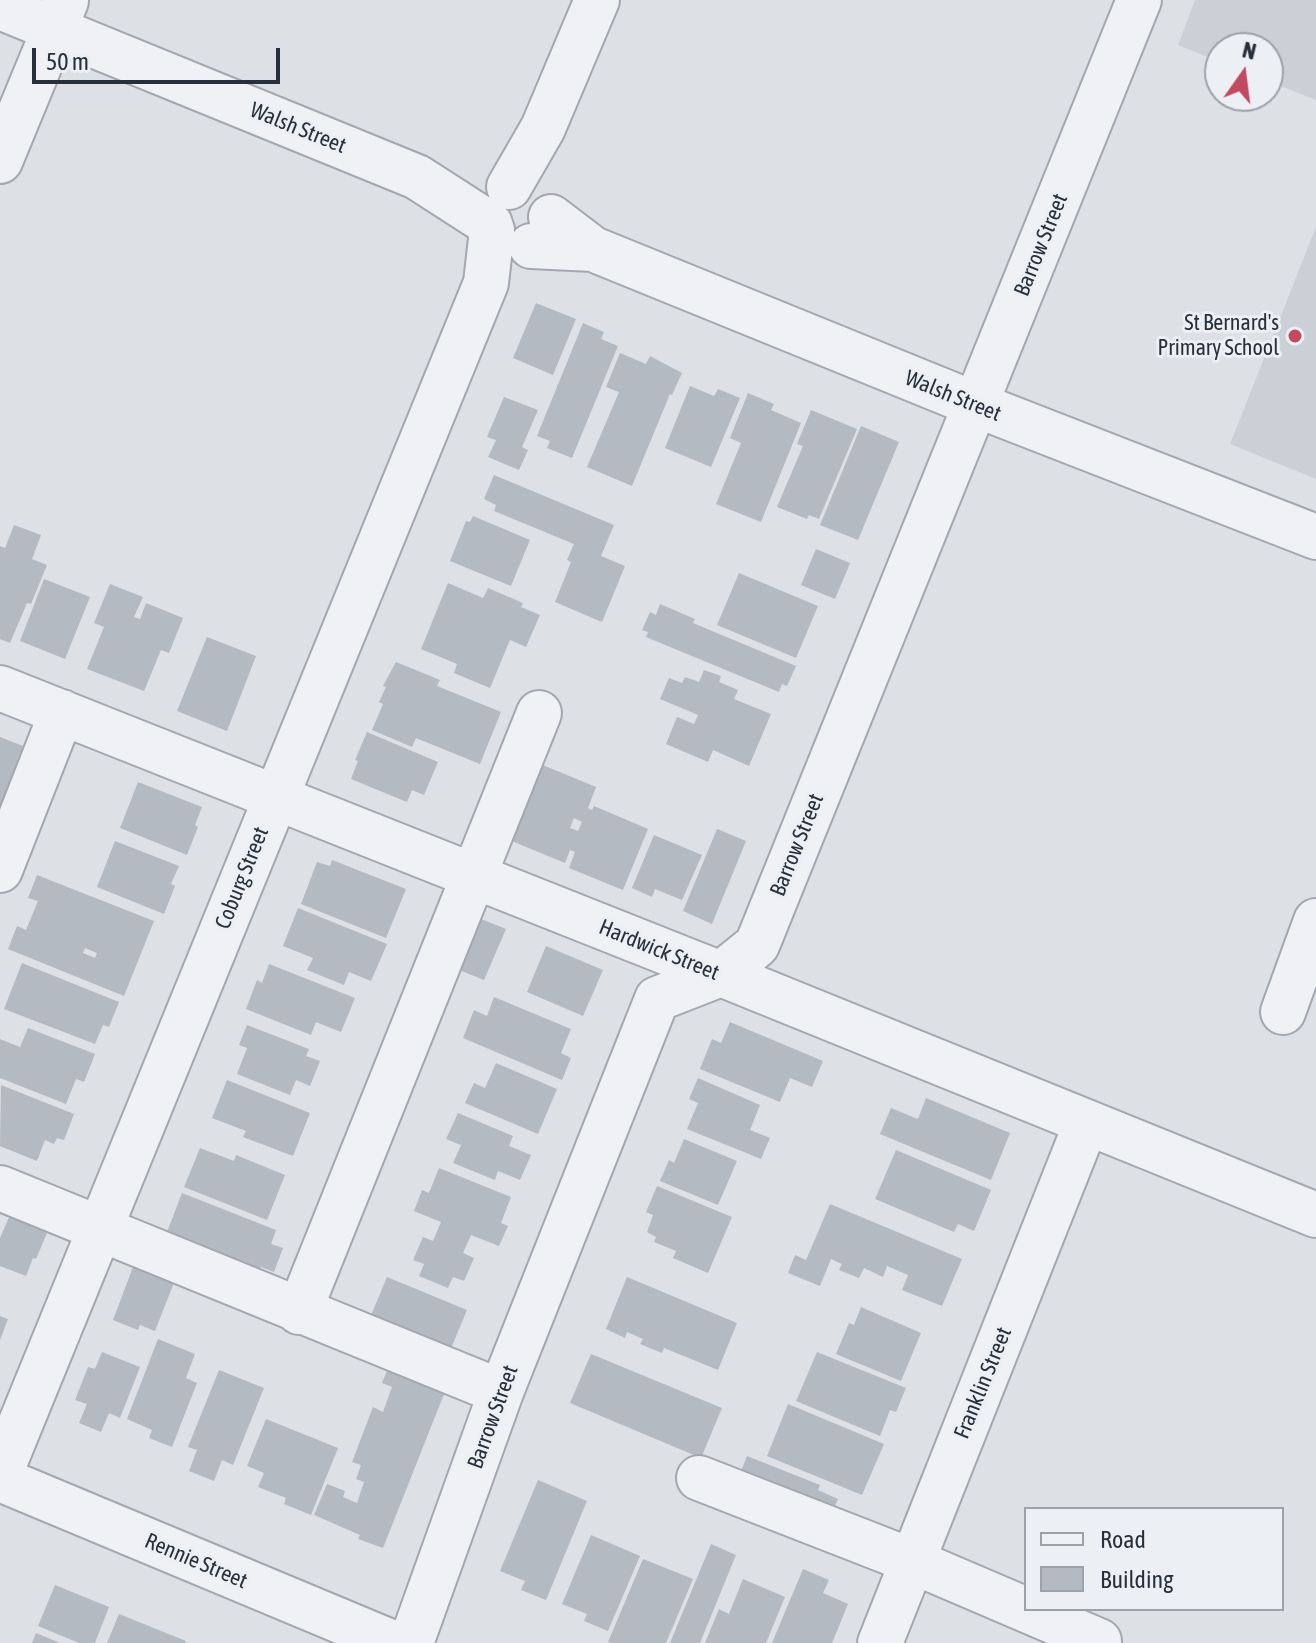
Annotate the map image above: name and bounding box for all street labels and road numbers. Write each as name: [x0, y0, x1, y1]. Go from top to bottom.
street label: Walsh Street: [246, 97, 350, 159]
street label: Barrow Street: [1008, 190, 1074, 300]
street label: Walsh Street: [901, 365, 1005, 427]
street label: Barrow Street: [764, 790, 830, 900]
street label: Coburg Street: [210, 823, 274, 933]
street label: Hardwick Street: [595, 914, 723, 986]
street label: Franklin Street: [949, 1323, 1017, 1443]
street label: Barrow Street: [462, 1362, 524, 1472]
street label: Rennie Street: [141, 1528, 251, 1594]

